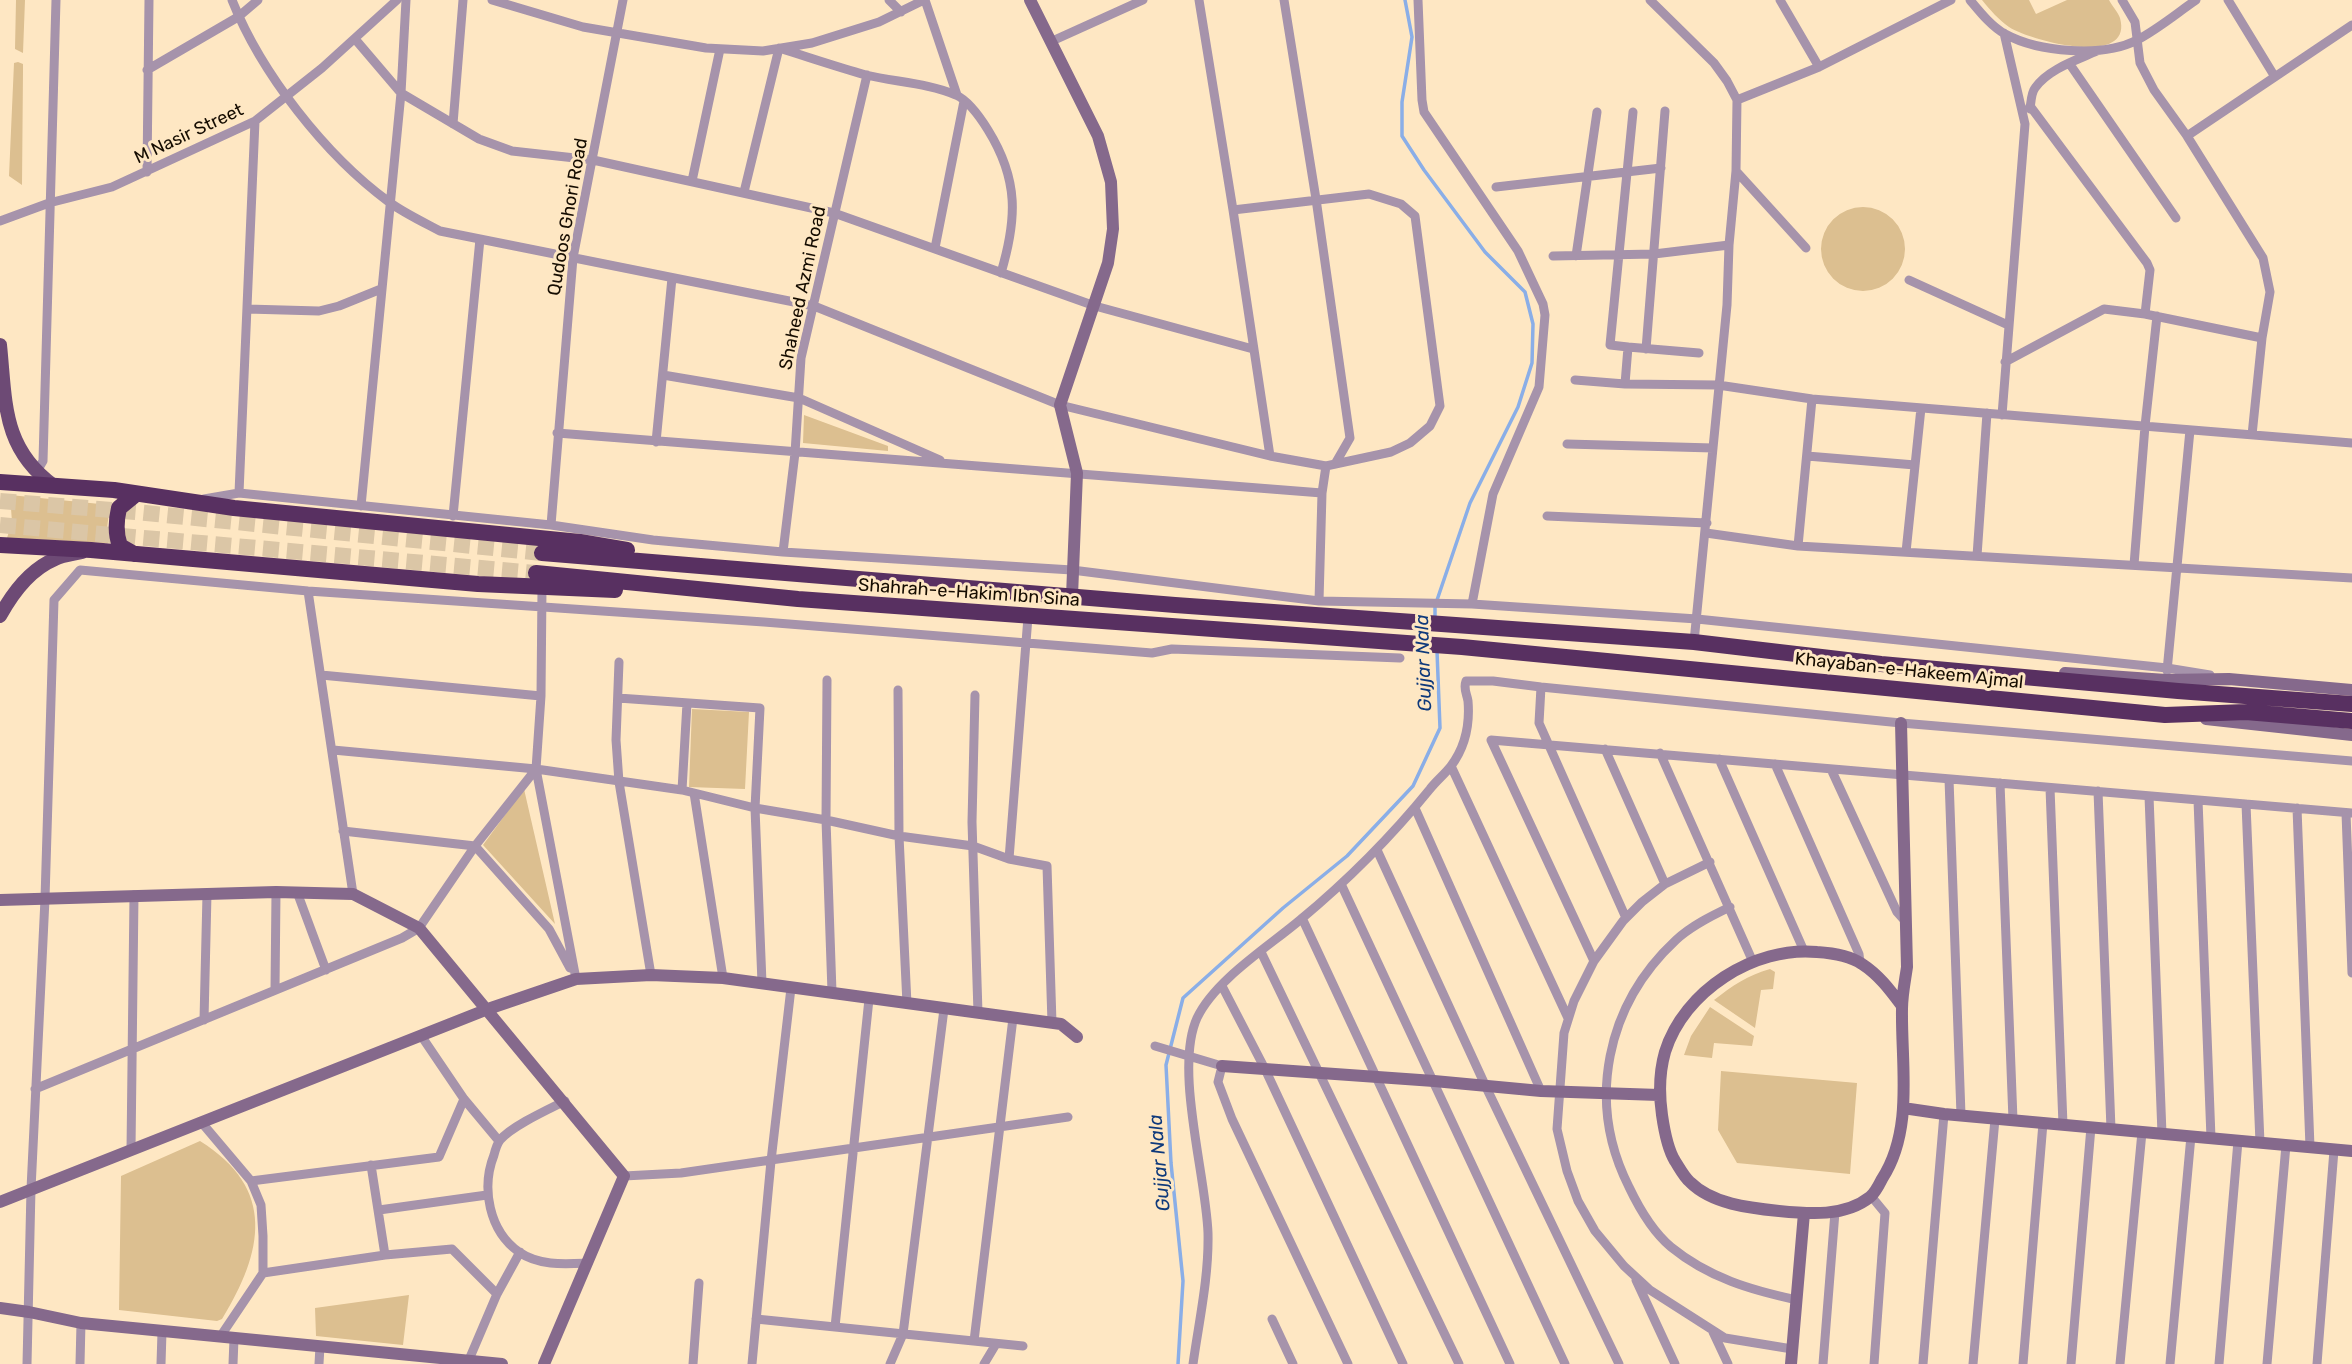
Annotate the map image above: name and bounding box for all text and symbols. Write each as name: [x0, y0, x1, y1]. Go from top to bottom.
street label: M Nasir Street: [131, 99, 247, 169]
street label: Qudoos Ghori Road: [543, 136, 593, 298]
street label: Shaheed Azmi Road: [775, 204, 831, 372]
street label: Shahrah-e-Hakim Ibn Sina: [857, 574, 1081, 612]
water label: Gujjar Nala: [1411, 614, 1437, 712]
street label: Khayaban-e-Hakeem Ajmal: [1794, 648, 2024, 694]
water label: Gujjar Nala: [1144, 1113, 1176, 1213]

